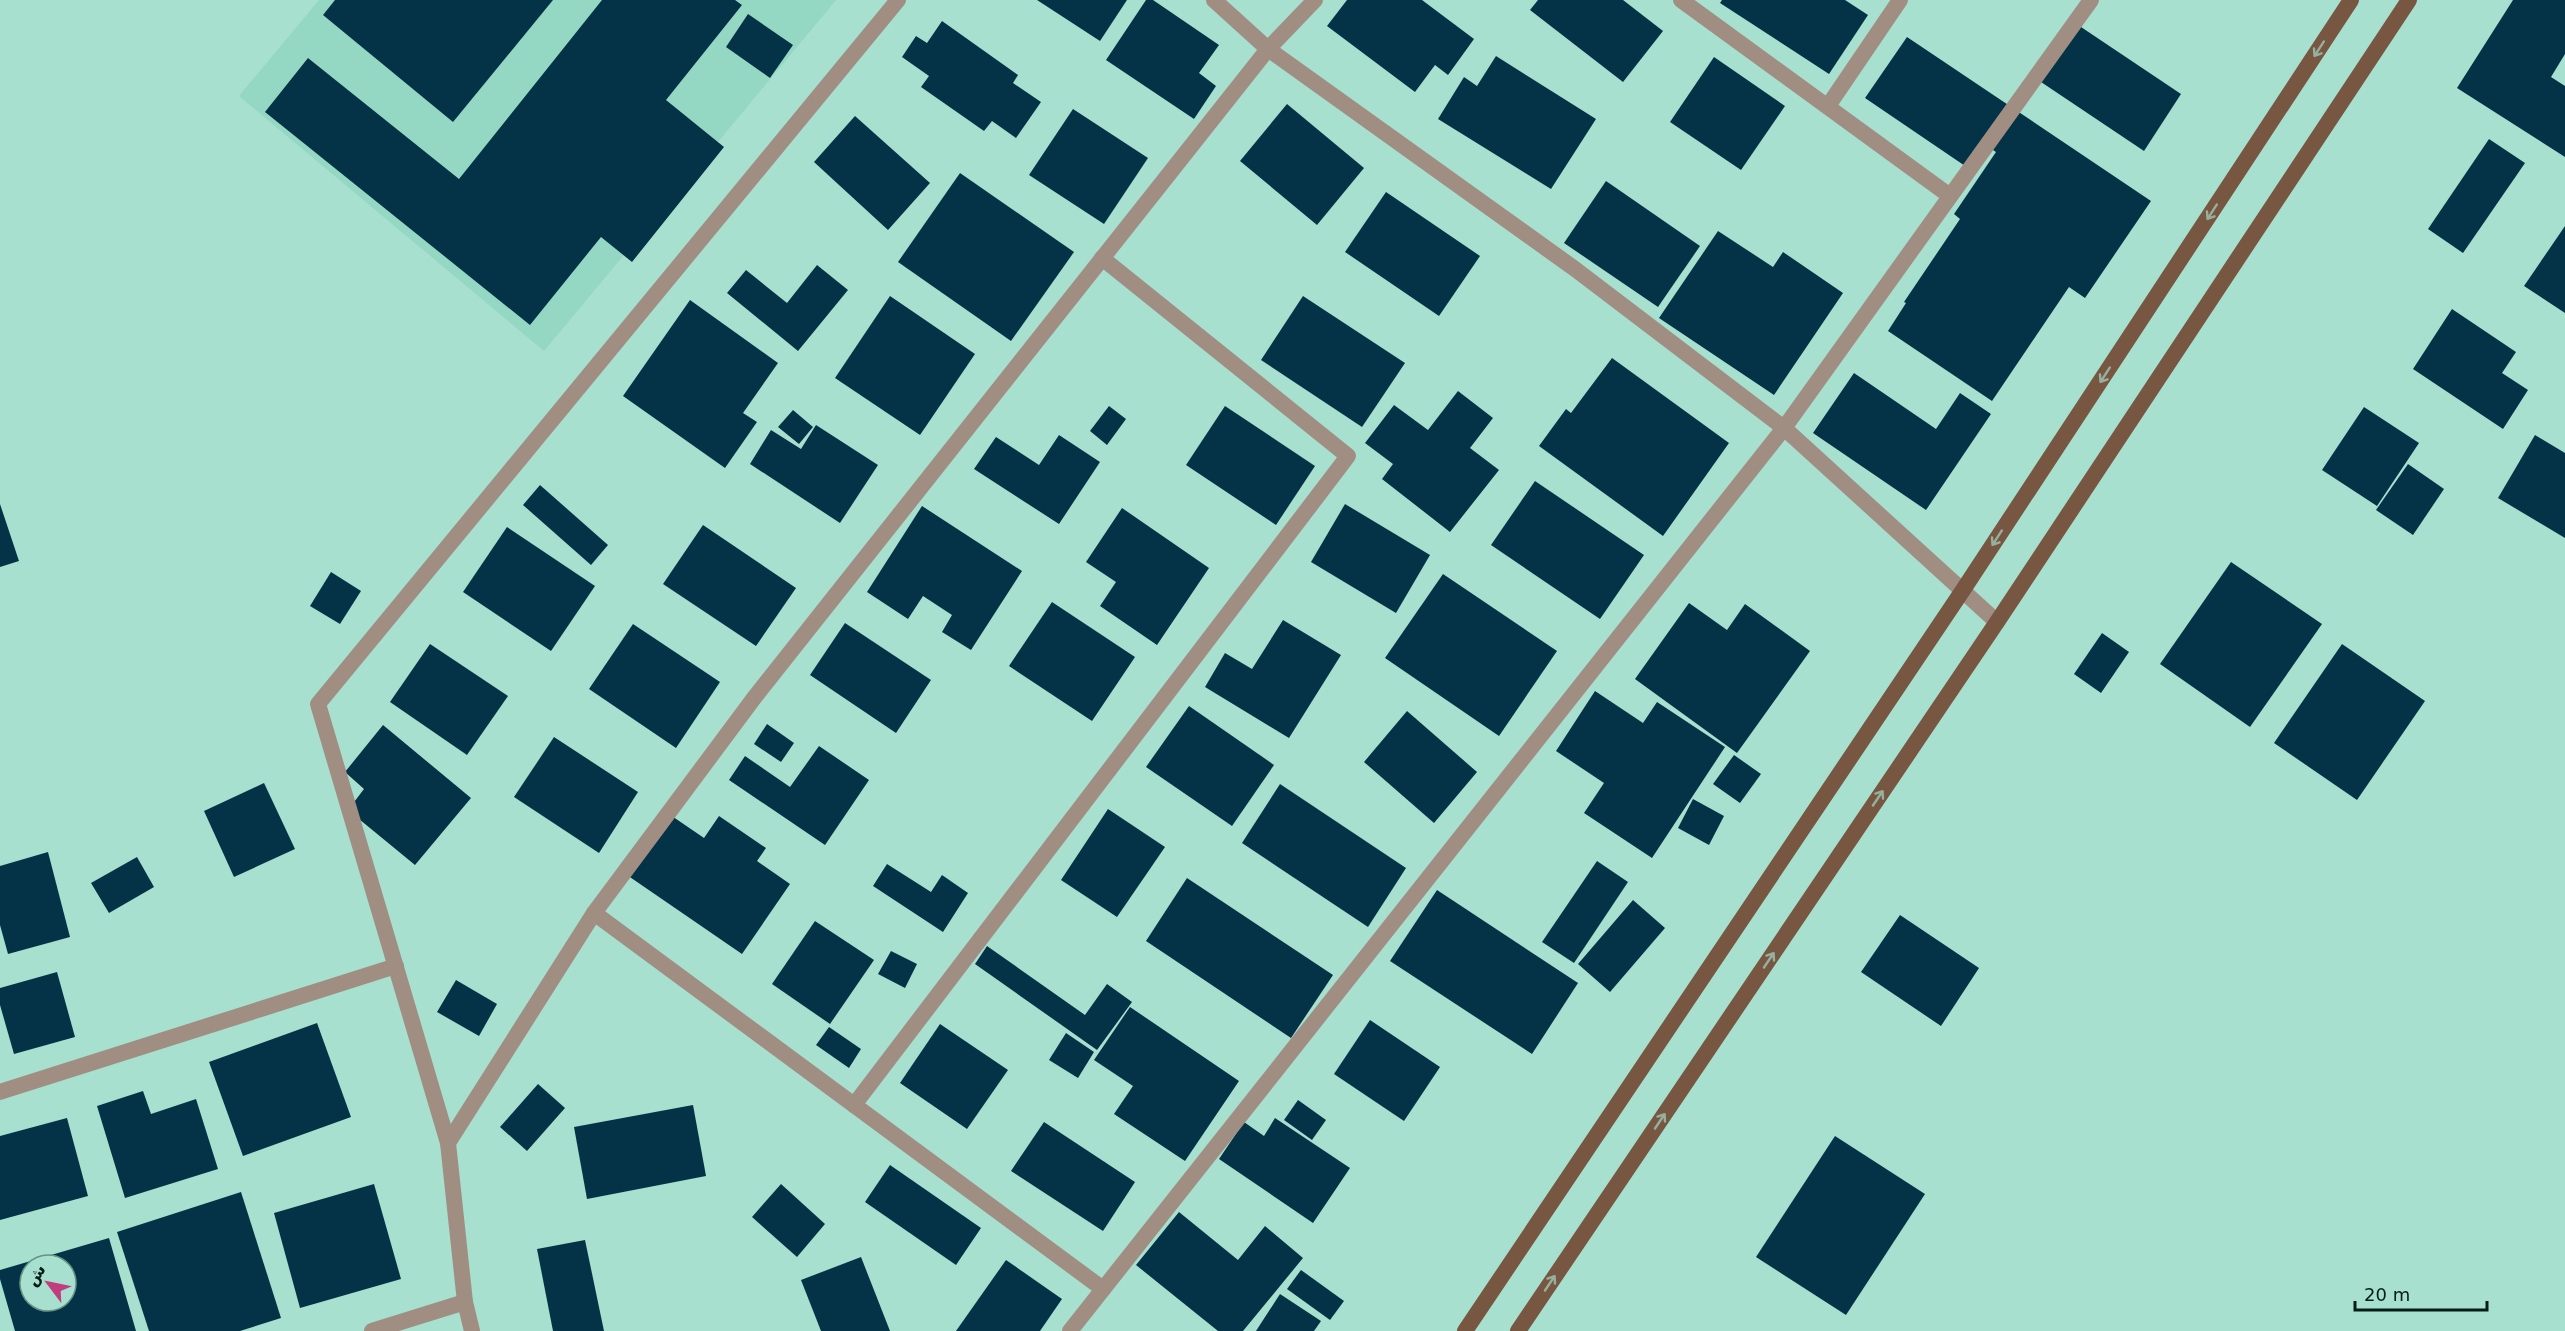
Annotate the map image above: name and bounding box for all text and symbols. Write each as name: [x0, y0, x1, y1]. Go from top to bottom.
one-way arrow: [2312, 40, 2324, 57]
one-way arrow: [2205, 203, 2217, 220]
one-way arrow: [2098, 366, 2110, 383]
one-way arrow: [1991, 529, 2003, 546]
one-way arrow: [1872, 790, 1884, 807]
one-way arrow: [1763, 952, 1775, 968]
one-way arrow: [1654, 1113, 1666, 1130]
north arrow: [18, 1253, 78, 1313]
text: ش: [22, 1261, 50, 1290]
one-way arrow: [1544, 1274, 1557, 1291]
scale bar: [2355, 1274, 2487, 1312]
text: 20 m: [2364, 1284, 2410, 1305]

